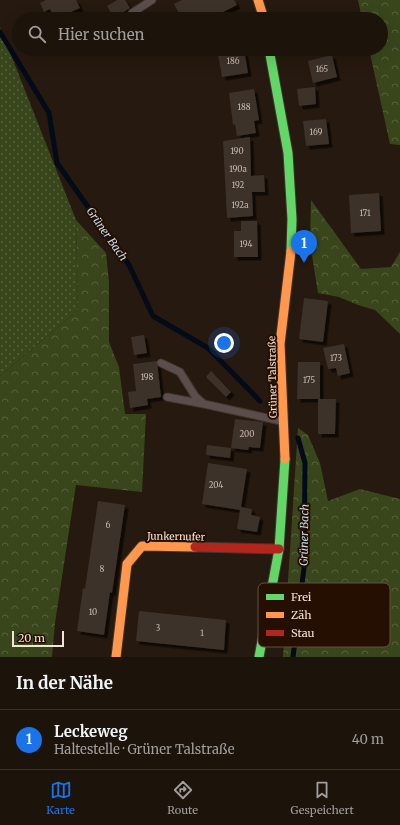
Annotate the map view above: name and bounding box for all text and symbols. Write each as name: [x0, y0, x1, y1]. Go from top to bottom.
search box: [12, 12, 388, 56]
icon: search: [26, 23, 48, 45]
text: Hier suchen: [58, 25, 145, 44]
house number: 186: [227, 56, 240, 66]
house number: 165: [316, 64, 329, 74]
house number: 188: [238, 102, 251, 112]
house number: 169: [310, 127, 323, 137]
house number: 190: [230, 146, 244, 156]
house number: 190a: [229, 164, 247, 174]
house number: 192: [232, 180, 245, 190]
house number: 192a: [232, 200, 249, 210]
water label: Grüner Bach: [83, 205, 131, 264]
house number: 171: [359, 208, 371, 218]
pin: 1: [291, 230, 317, 263]
house number: 194: [240, 239, 252, 249]
your location: [214, 333, 234, 353]
street label: Grüner Talstraße: [265, 336, 280, 418]
house number: 173: [330, 353, 342, 363]
house number: 198: [141, 372, 154, 382]
house number: 175: [303, 375, 315, 385]
house number: 200: [240, 429, 254, 439]
house number: 204: [209, 480, 223, 490]
water label: Grüner Bach: [296, 504, 312, 566]
house number: 6: [106, 520, 111, 530]
street label: Junkernufer: [146, 529, 206, 544]
house number: 8: [100, 564, 105, 574]
legend: [258, 583, 390, 647]
text: Frei: [291, 590, 312, 604]
house number: 10: [89, 607, 97, 617]
text: Zäh: [291, 608, 312, 622]
house number: 3: [156, 623, 161, 633]
text: Stau: [291, 626, 315, 640]
house number: 1: [200, 628, 204, 638]
scale bar: [12, 629, 64, 648]
text: 20 m: [18, 631, 45, 645]
text: In der Nähe: [16, 672, 113, 694]
text: Leckeweg: [54, 722, 128, 741]
text: 1: [26, 731, 32, 748]
text: 40 m: [352, 731, 384, 748]
text: Haltestelle · Grüner Talstraße: [54, 741, 234, 758]
tab: Karte: [46, 779, 75, 817]
tab: Route: [167, 779, 198, 817]
tab: Gespeichert: [290, 779, 354, 817]

